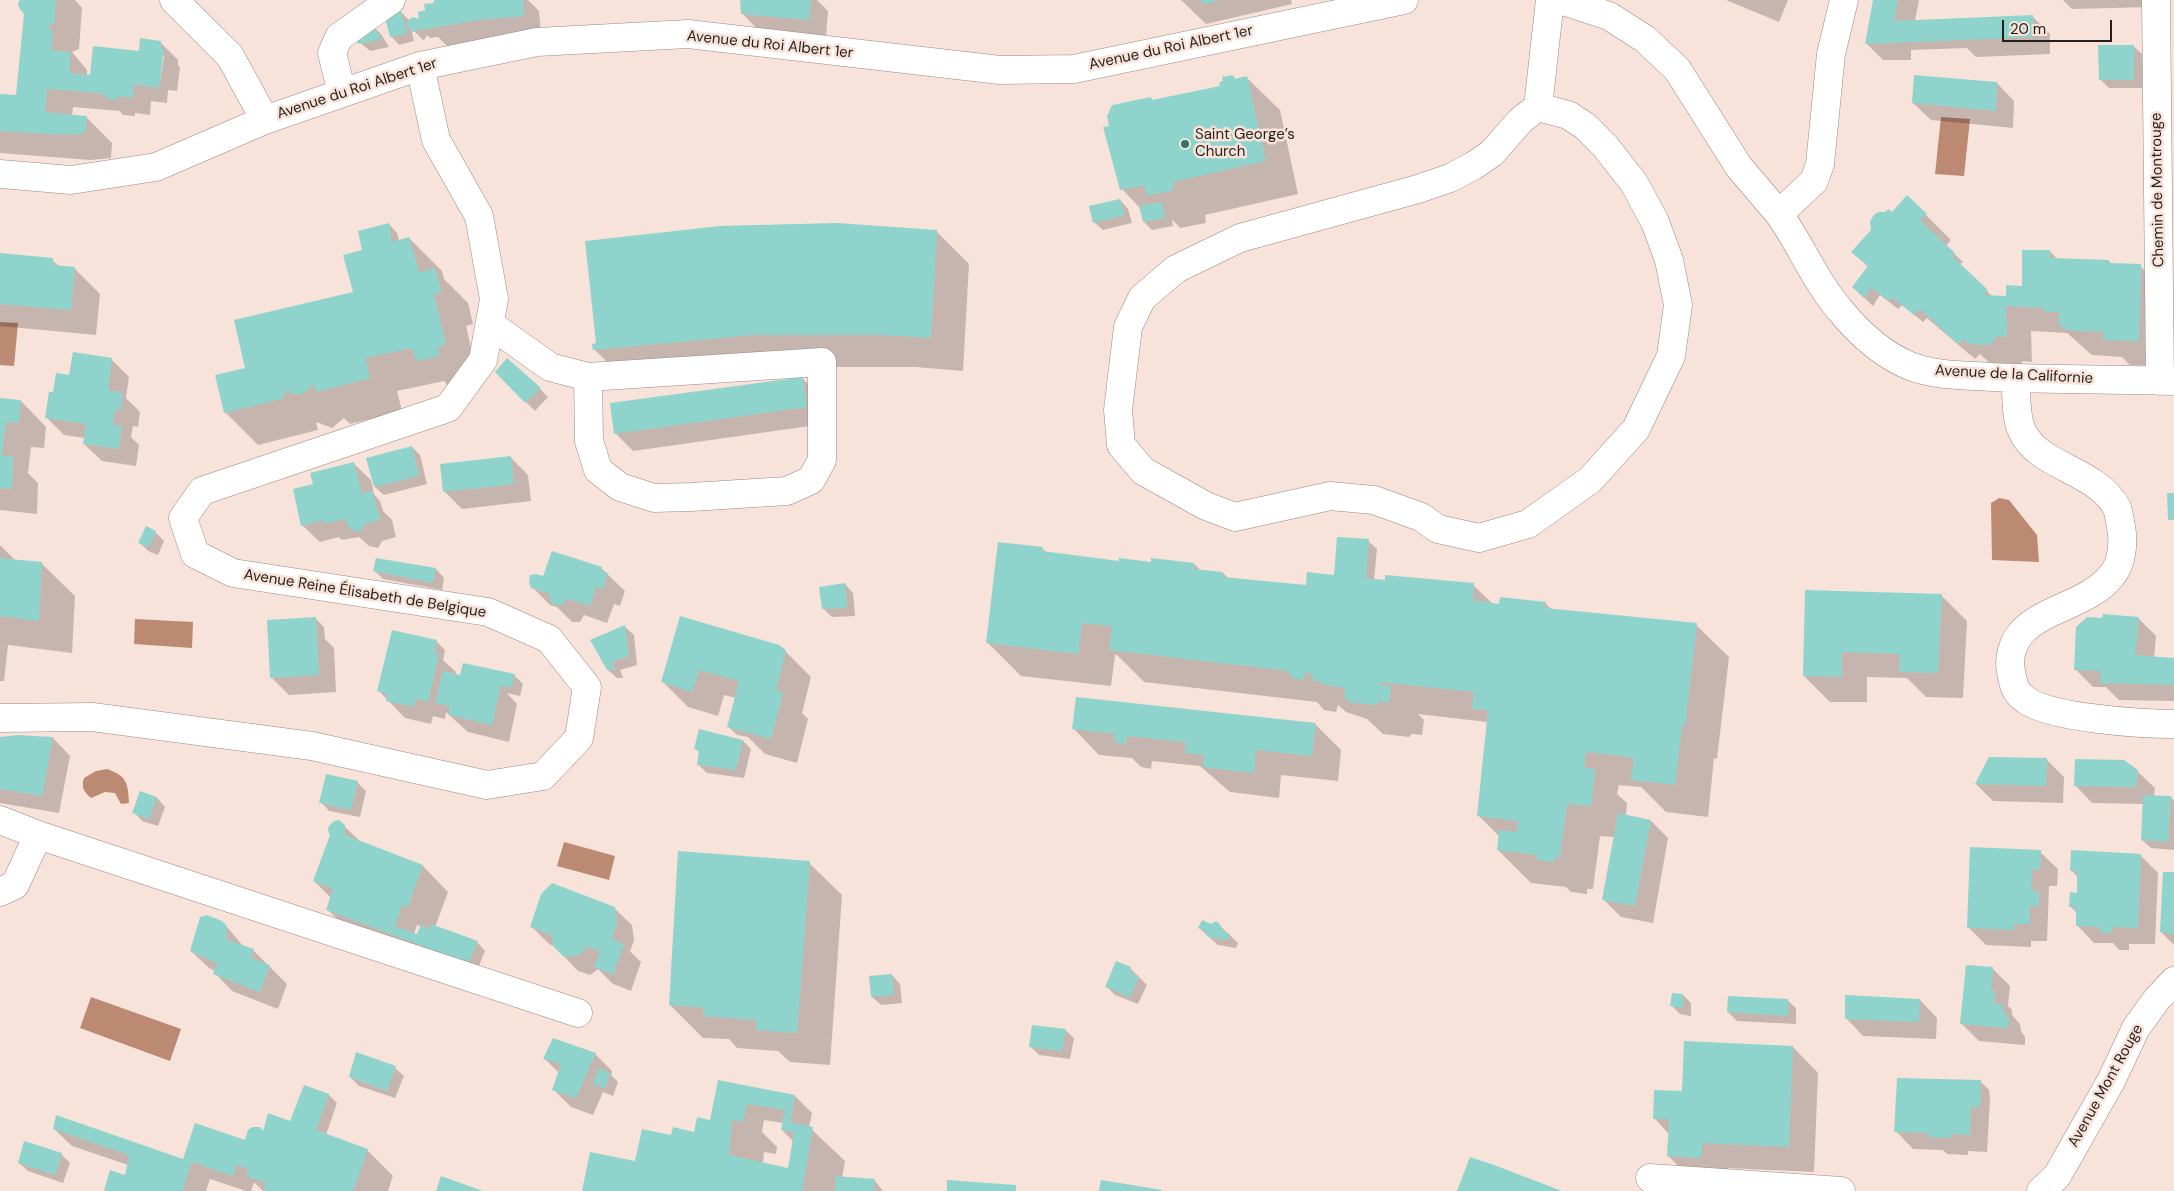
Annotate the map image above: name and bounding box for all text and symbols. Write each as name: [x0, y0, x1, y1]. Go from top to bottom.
scale bar: [2004, 10, 2114, 42]
text: 20 m: [2010, 19, 2046, 39]
street label: Avenue du Roi Albert 1er: [1087, 22, 1255, 74]
street label: Avenue du Roi Albert 1er: [686, 27, 854, 63]
street label: Avenue du Roi Albert 1er: [275, 55, 439, 123]
street label: Chemin de Montrouge: [2148, 112, 2168, 268]
place label: Saint George’s Church: [1195, 126, 1295, 161]
marker: Saint George’s Church: [1179, 138, 1191, 150]
street label: Avenue de la Californie: [1935, 362, 2093, 388]
street label: Avenue Reine Élisabeth de Belgique: [242, 566, 488, 622]
street label: Avenue Mont Rouge: [2065, 1022, 2147, 1150]

